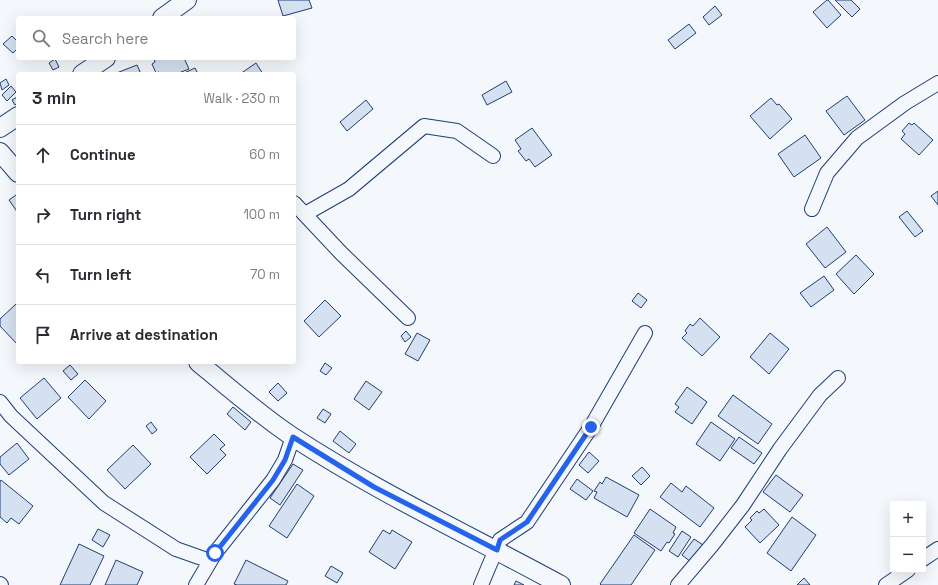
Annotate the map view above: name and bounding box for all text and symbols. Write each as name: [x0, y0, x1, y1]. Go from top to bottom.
search box: [16, 16, 296, 60]
icon: search: [30, 27, 52, 49]
text: Search here: [62, 29, 148, 48]
text: 3 min: [32, 87, 76, 109]
text: Walk · 230 m: [203, 90, 280, 107]
icon: ahead: [32, 144, 54, 166]
text: Continue: [70, 145, 136, 164]
text: 60 m: [249, 146, 280, 163]
icon: right: [32, 204, 54, 226]
text: Turn right: [70, 205, 141, 224]
text: 100 m: [243, 206, 280, 223]
icon: left: [32, 264, 54, 286]
text: Turn left: [70, 265, 132, 284]
text: 70 m: [250, 266, 280, 283]
icon: arrive: [32, 324, 54, 346]
text: Arrive at destination: [70, 325, 218, 344]
route end: [582, 418, 600, 436]
map controls: [890, 501, 926, 573]
button: +: [890, 501, 926, 537]
button: −: [890, 537, 926, 573]
route start: [206, 544, 224, 562]

